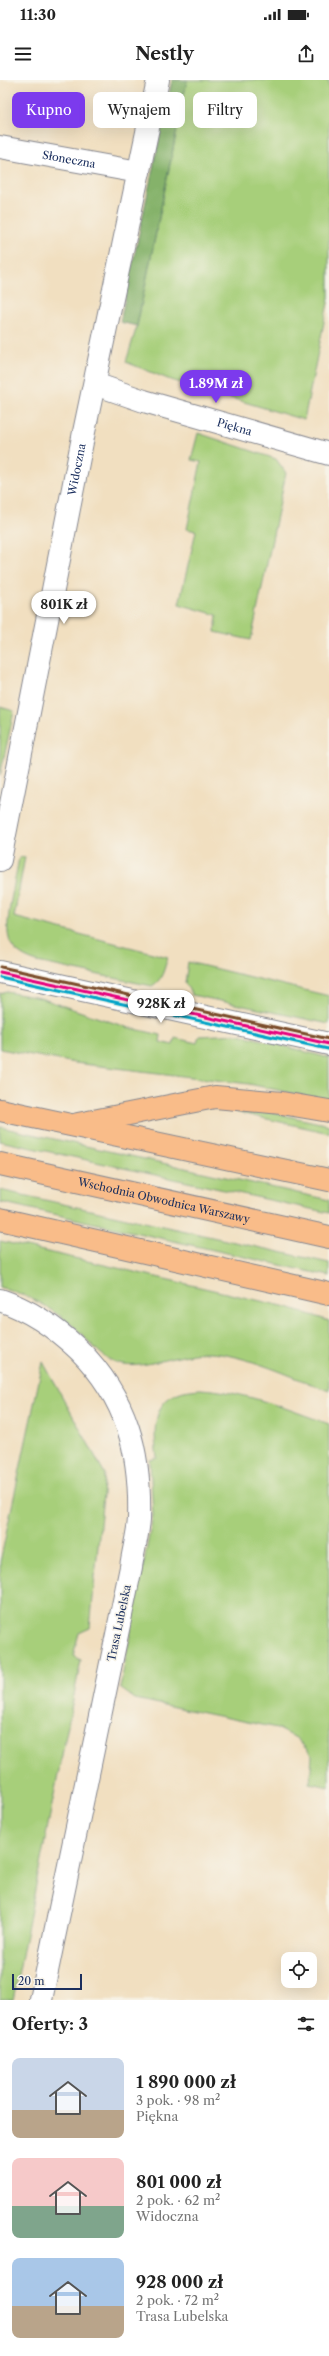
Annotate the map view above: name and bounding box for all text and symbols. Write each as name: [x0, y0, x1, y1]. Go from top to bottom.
text: 11:30: [20, 5, 56, 24]
icon: menu: [12, 43, 34, 65]
text: Nestly: [135, 43, 194, 65]
icon: share: [295, 43, 317, 65]
chip: Kupno: [12, 92, 85, 128]
chip: Wynajem: [93, 92, 185, 128]
chip: Filtry: [193, 92, 257, 128]
street label: Słoneczna: [41, 148, 97, 171]
pin: 1.89M zł: [175, 370, 257, 404]
text: 1.89M zł: [189, 375, 243, 391]
street label: Piękna: [215, 415, 254, 439]
street label: Widoczna: [64, 442, 89, 498]
pin: 801K zł: [27, 591, 101, 625]
text: 801K zł: [40, 596, 88, 612]
pin: 928K zł: [124, 990, 198, 1024]
text: 928K zł: [137, 995, 185, 1011]
street label: Wschodnia Obwodnica Warszawy: [76, 1174, 252, 1226]
street label: Trasa Lubelska: [104, 1583, 134, 1663]
map controls: [281, 1952, 317, 1988]
button: locate: [281, 1952, 317, 1988]
scale bar: [12, 1972, 82, 1991]
text: 20 m: [18, 1974, 44, 1988]
icon: filters: [295, 2013, 317, 2035]
text: Oferty: 3: [12, 2014, 88, 2034]
text: 1 890 000 zł: [136, 2072, 236, 2092]
icon: home: [44, 2074, 92, 2122]
text: 3 pok. · 98 m²: [136, 2092, 220, 2108]
text: Piękna: [136, 2108, 178, 2124]
text: 801 000 zł: [136, 2172, 222, 2192]
icon: home: [44, 2174, 92, 2222]
text: 2 pok. · 62 m²: [136, 2192, 220, 2208]
text: Widoczna: [136, 2208, 199, 2224]
text: 928 000 zł: [136, 2272, 223, 2292]
icon: home: [44, 2274, 92, 2322]
text: 2 pok. · 72 m²: [136, 2292, 219, 2308]
text: Trasa Lubelska: [136, 2308, 228, 2324]

